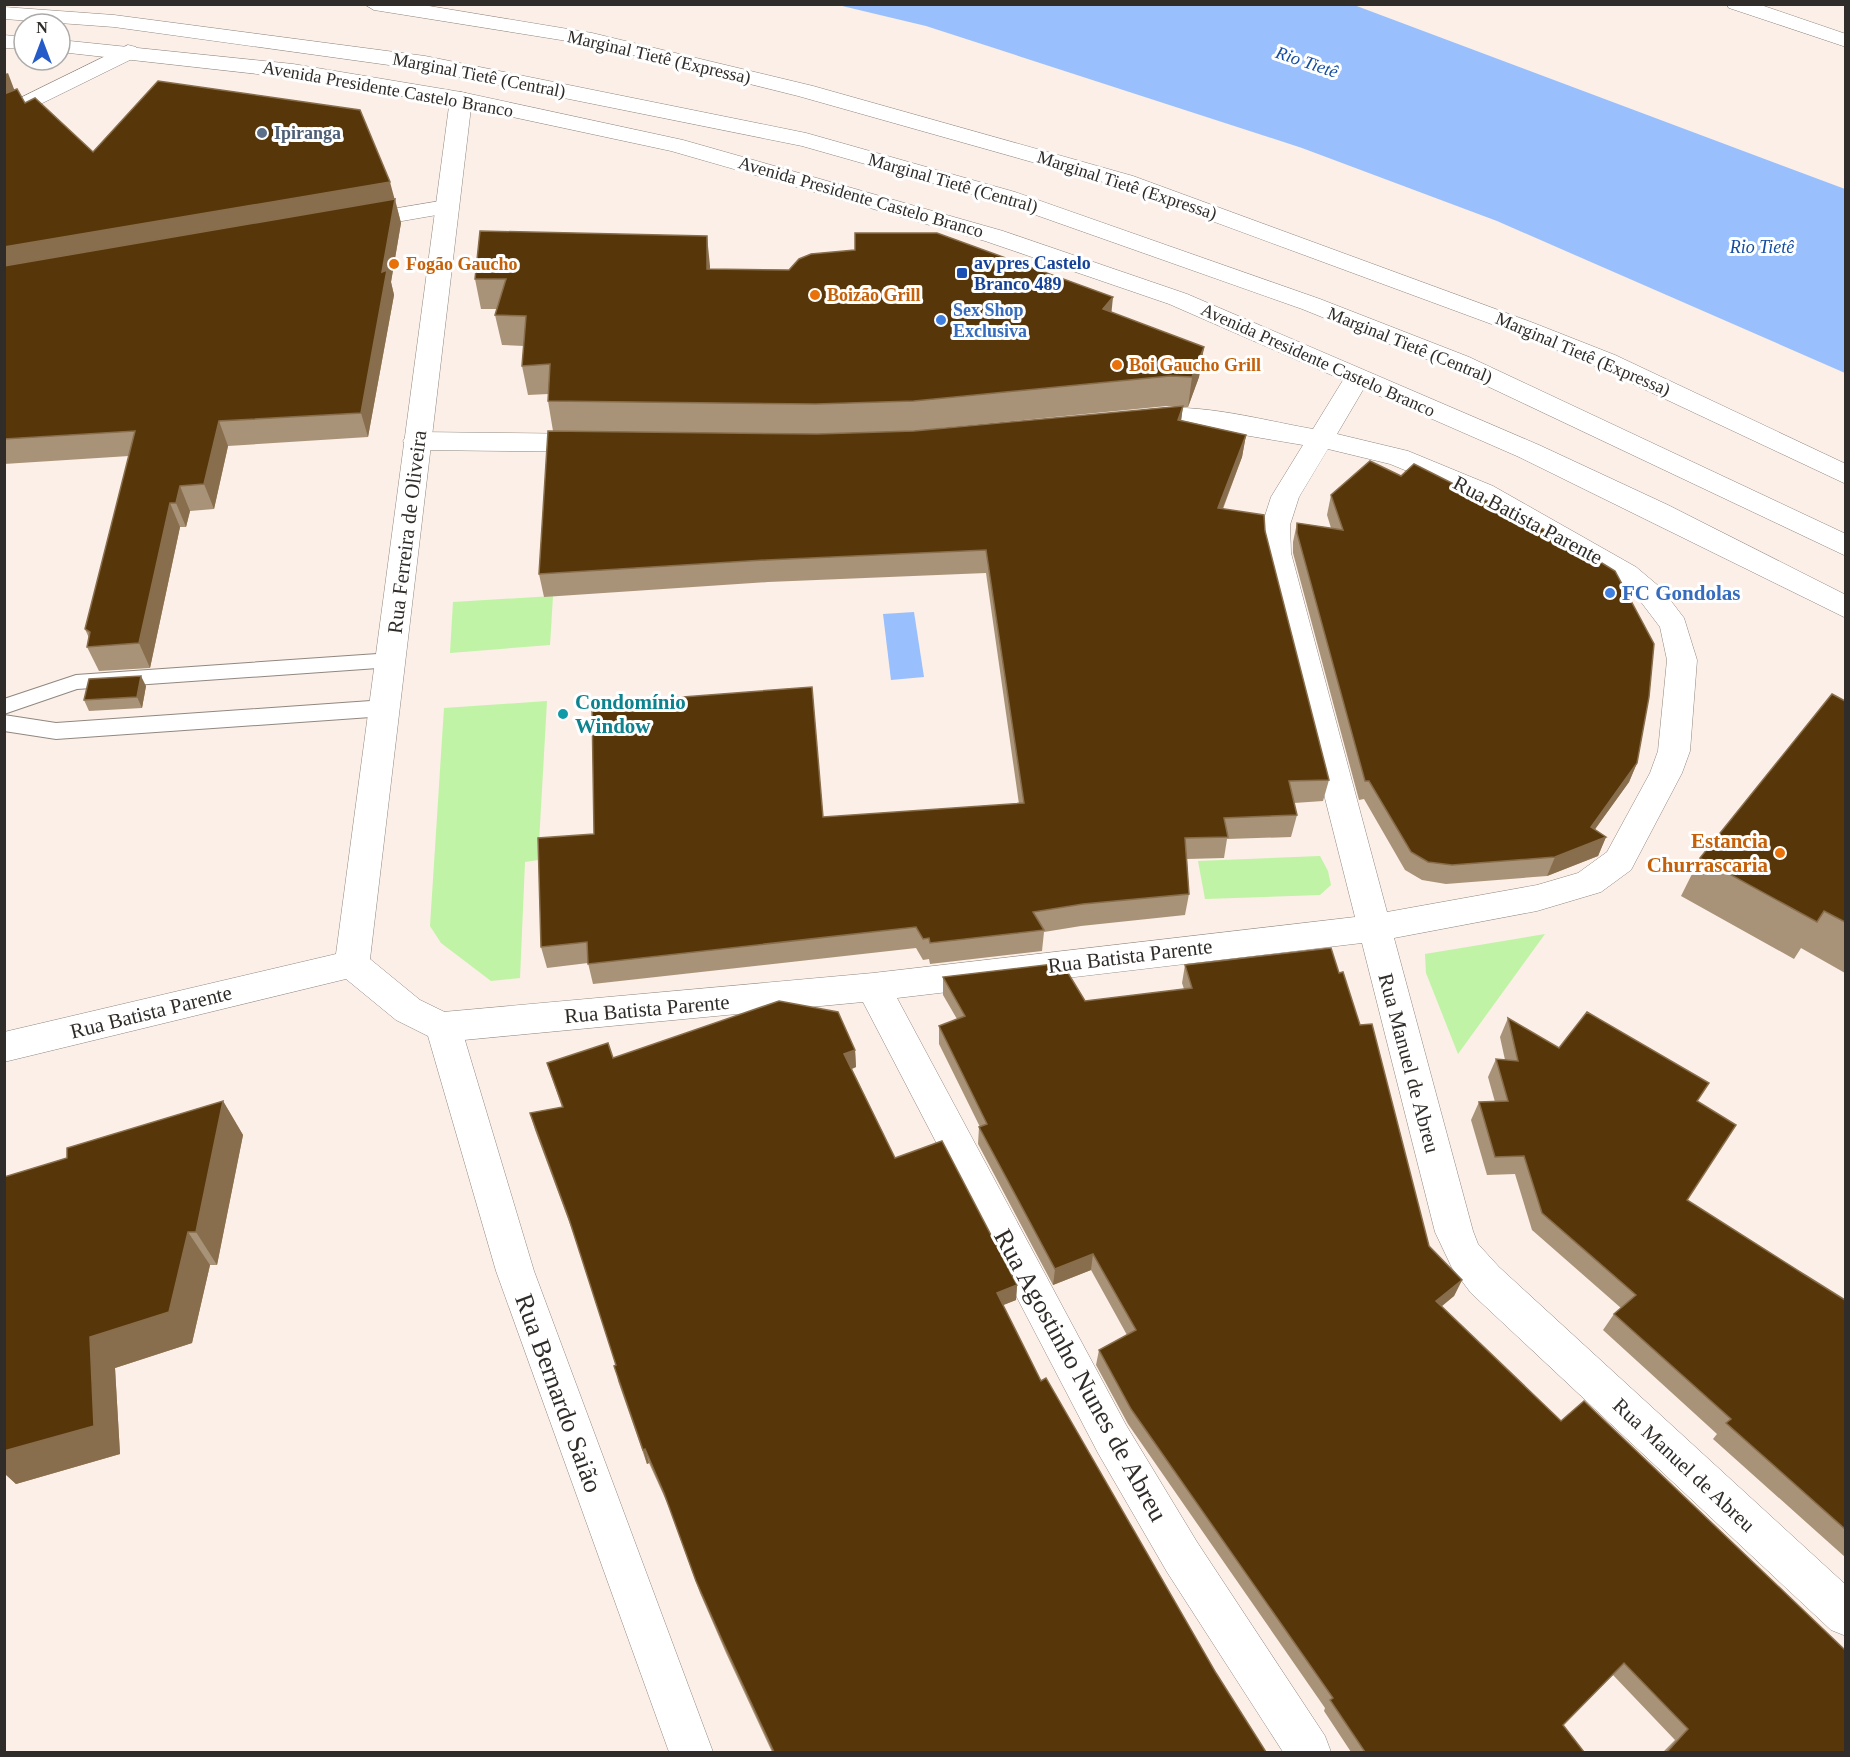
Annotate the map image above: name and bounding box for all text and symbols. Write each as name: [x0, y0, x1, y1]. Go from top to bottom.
north arrow: [12, 12, 72, 72]
text: N: [36, 19, 48, 36]
street label: Marginal Tietê (Expressa): [565, 26, 753, 89]
water label: Rio Tietê: [1272, 42, 1341, 82]
street label: Marginal Tietê (Central): [391, 48, 567, 103]
street label: Avenida Presidente Castelo Branco: [261, 57, 515, 121]
place label: Ipiranga: [274, 123, 341, 143]
marker: Ipiranga: [255, 126, 269, 140]
street label: Marginal Tietê (Expressa): [1034, 146, 1219, 224]
street label: Marginal Tietê (Central): [866, 149, 1040, 218]
street label: Avenida Presidente Castelo Branco: [736, 152, 986, 242]
water label: Rio Tietê: [1729, 237, 1794, 257]
place label: av pres Castelo Branco 489: [974, 253, 1091, 294]
place label: Fogão Gaucho: [406, 254, 518, 274]
marker: Fogão Gaucho: [387, 257, 401, 271]
marker: av pres Castelo Branco 489: [955, 266, 969, 280]
place label: Boizão Grill: [827, 285, 921, 305]
marker: Boizão Grill: [808, 288, 822, 302]
street label: Avenida Presidente Castelo Branco: [1198, 299, 1438, 421]
place label: Sex Shop Exclusiva: [953, 300, 1027, 341]
street label: Marginal Tietê (Central): [1324, 303, 1495, 388]
street label: Marginal Tietê (Expressa): [1492, 308, 1673, 401]
marker: Sex Shop Exclusiva: [934, 313, 948, 327]
place label: Boi Gaucho Grill: [1129, 355, 1261, 375]
marker: Boi Gaucho Grill: [1110, 358, 1124, 372]
street label: Rua Ferreira de Oliveira: [383, 428, 431, 635]
street label: Rua Batista Parente: [1449, 471, 1607, 569]
place label: FC Gondolas: [1622, 581, 1740, 605]
marker: FC Gondolas: [1603, 586, 1617, 600]
place label: Condomínio Window: [575, 690, 686, 738]
marker: Condomínio Window: [556, 707, 570, 721]
place label: Estancia Churrascaria: [1647, 829, 1768, 877]
marker: Estancia Churrascaria: [1773, 846, 1787, 860]
street label: Rua Batista Parente: [1046, 934, 1214, 978]
street label: Rua Manuel de Abreu: [1373, 971, 1445, 1156]
street label: Rua Batista Parente: [68, 980, 234, 1044]
street label: Rua Batista Parente: [563, 990, 731, 1028]
street label: Rua Agostinho Nunes de Abreu: [988, 1224, 1173, 1526]
street label: Rua Bernardo Saião: [509, 1290, 608, 1497]
street label: Rua Manuel de Abreu: [1608, 1393, 1760, 1537]

